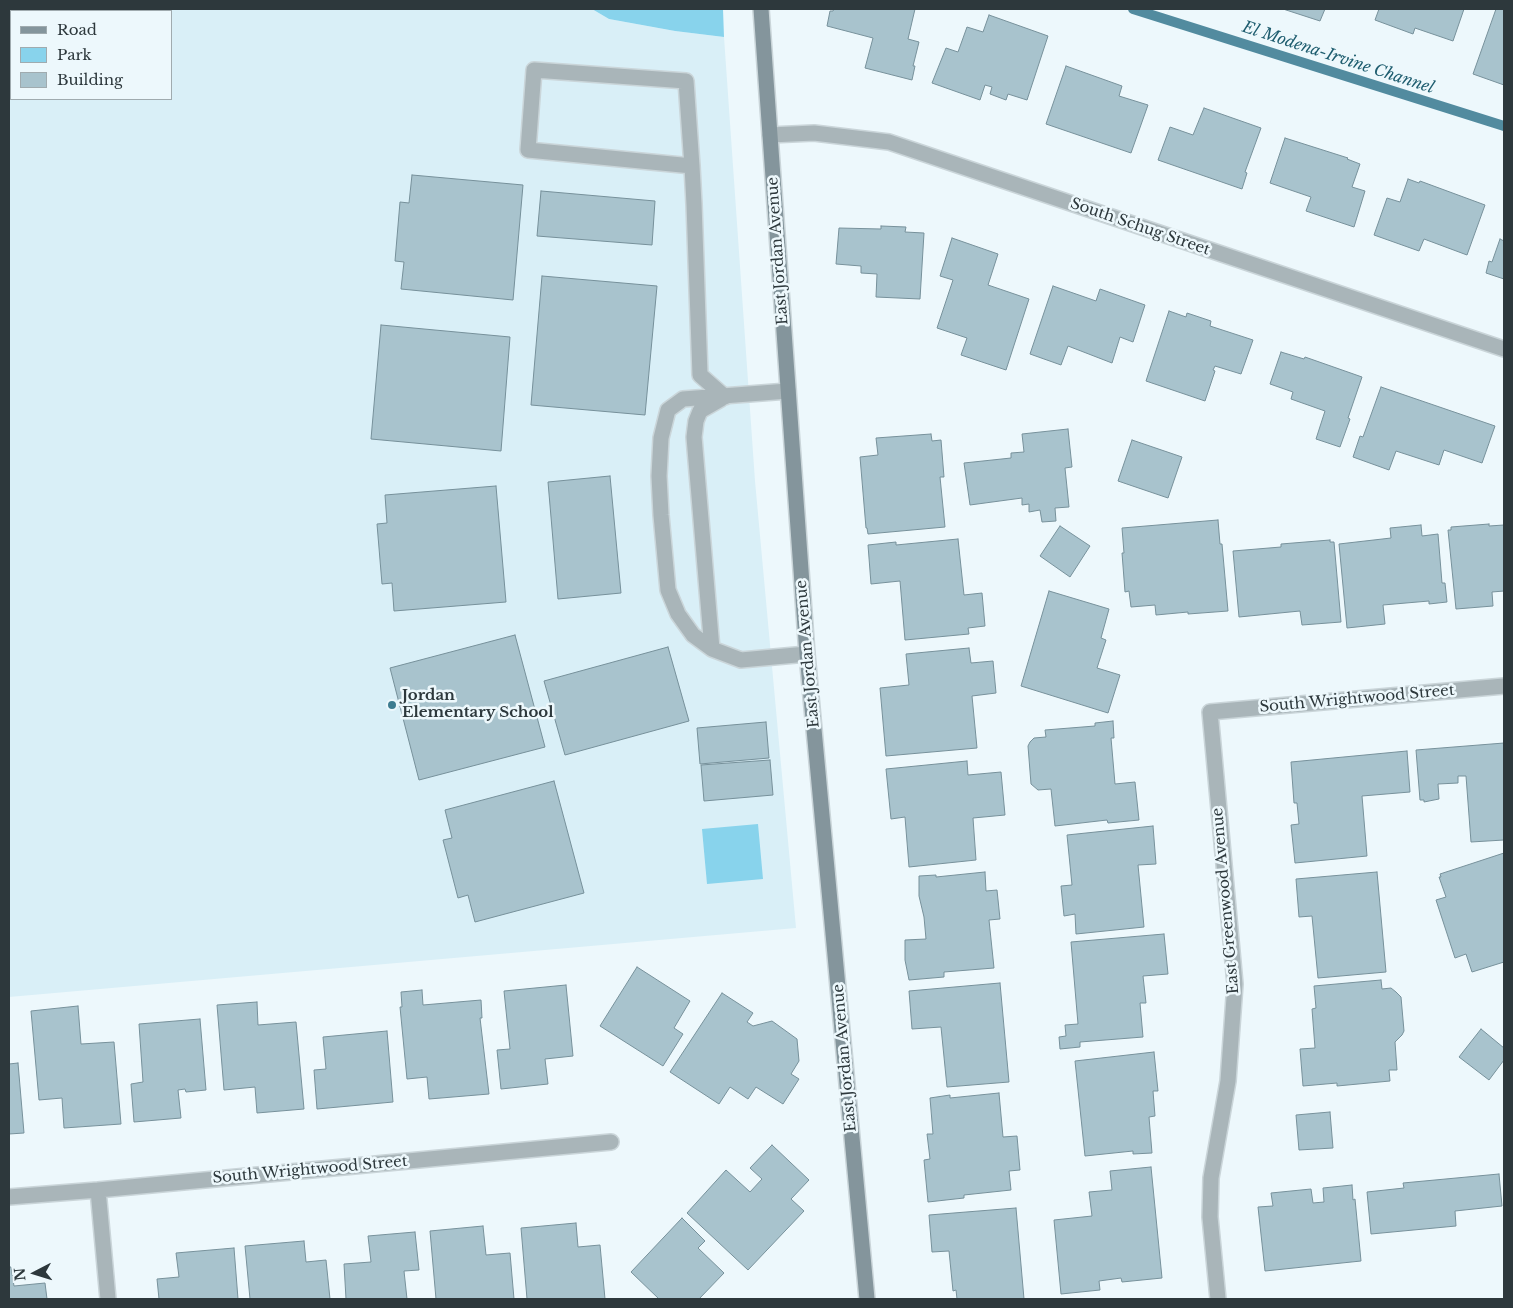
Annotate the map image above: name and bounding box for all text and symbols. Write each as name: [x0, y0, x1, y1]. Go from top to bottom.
legend: [10, 10, 172, 100]
water label: El Modena-Irvine Channel: [1240, 18, 1436, 98]
text: Road: [57, 20, 97, 39]
text: Park: [57, 45, 92, 64]
text: Building: [57, 70, 123, 89]
street label: East Jordan Avenue: [764, 176, 792, 326]
street label: South Schug Street: [1068, 195, 1212, 259]
street label: East Jordan Avenue: [793, 579, 823, 729]
street label: South Wrightwood Street: [1259, 682, 1455, 716]
place label: Jordan Elementary School: [402, 687, 554, 722]
marker: Jordan Elementary School: [386, 699, 398, 711]
street label: East Greenwood Avenue: [1209, 807, 1243, 995]
street label: East Jordan Avenue: [830, 983, 860, 1133]
street label: South Wrightwood Street: [212, 1153, 408, 1187]
north arrow: [10, 1248, 60, 1298]
text: N: [11, 1267, 30, 1282]

